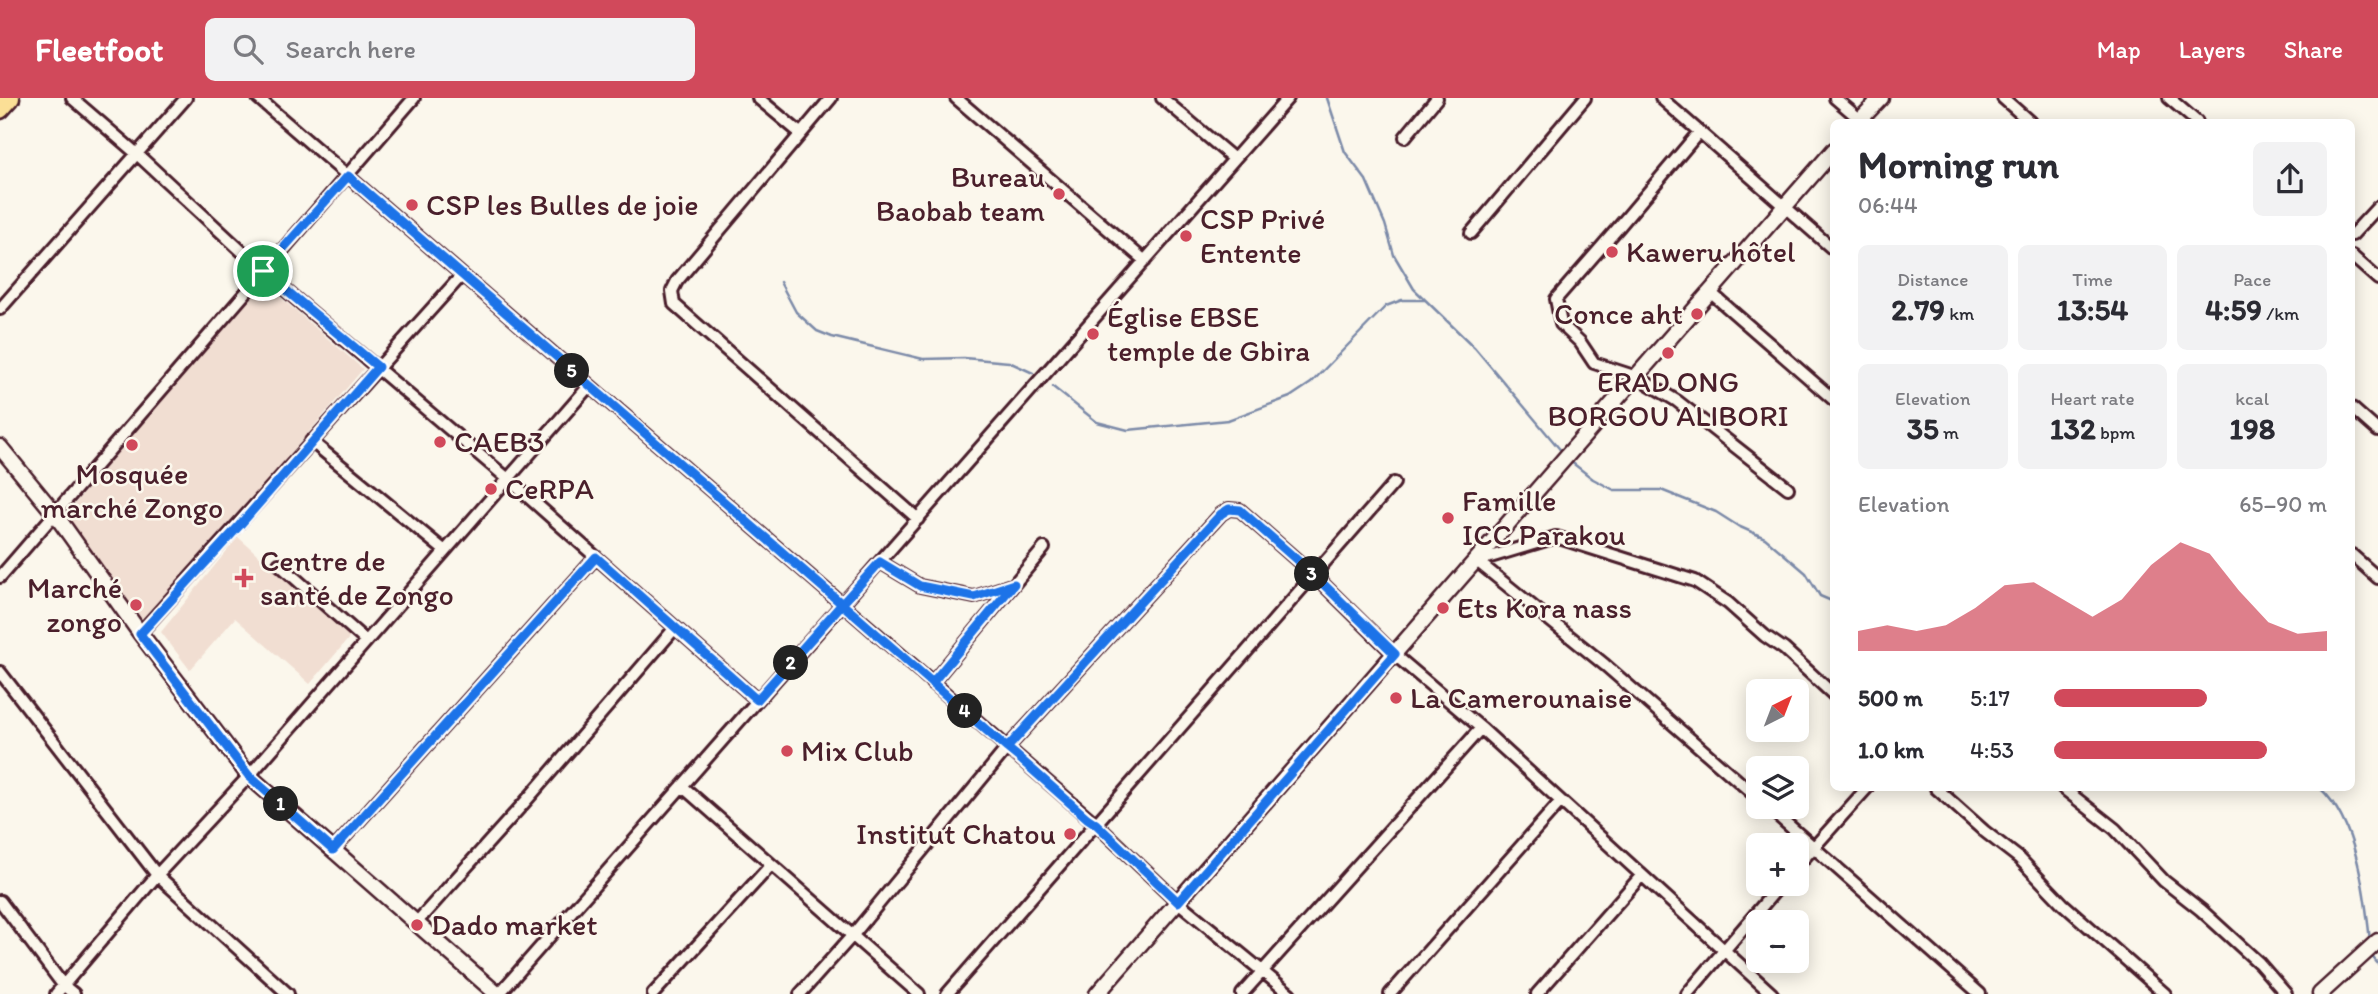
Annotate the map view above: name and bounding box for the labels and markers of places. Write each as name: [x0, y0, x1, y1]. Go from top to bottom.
place label: Bureau Baobab team: [876, 158, 1045, 229]
place label: CSP les Bulles de joie: [426, 186, 699, 223]
marker: Bureau Baobab team: [1051, 186, 1067, 202]
marker: CSP les Bulles de joie: [404, 197, 420, 213]
place label: CSP Privé Entente: [1200, 200, 1325, 271]
marker: CSP Privé Entente: [1178, 228, 1194, 244]
place label: Kaweru hôtel: [1626, 233, 1796, 270]
pin: [233, 241, 293, 301]
marker: Kaweru hôtel: [1604, 244, 1620, 260]
place label: Conce aht: [1554, 295, 1683, 332]
place label: Église EBSE temple de Gbira: [1107, 298, 1310, 369]
marker: Conce aht: [1689, 306, 1705, 322]
marker: Église EBSE temple de Gbira: [1085, 326, 1101, 342]
marker: ERAD ONG BORGOU ALIBORI: [1660, 345, 1676, 361]
pin: 5: [554, 354, 590, 388]
place label: ERAD ONG BORGOU ALIBORI: [1547, 363, 1789, 434]
place label: CAEB3: [454, 423, 545, 460]
marker: CAEB3: [432, 434, 448, 450]
marker: Mosquée marché Zongo: [124, 437, 140, 453]
place label: Mosquée marché Zongo: [41, 455, 223, 526]
place label: CeRPA: [505, 470, 594, 507]
marker: CeRPA: [483, 481, 499, 497]
place label: Famille ICC Parakou: [1462, 482, 1626, 553]
marker: Famille ICC Parakou: [1440, 510, 1456, 526]
place label: Centre de santé de Zongo: [260, 542, 454, 613]
pin: 3: [1294, 556, 1330, 592]
marker: Centre de santé de Zongo: [234, 568, 254, 588]
place label: Marché zongo: [27, 569, 122, 640]
place label: Ets Kora nass: [1457, 589, 1632, 626]
marker: Marché zongo: [128, 597, 144, 613]
marker: Ets Kora nass: [1435, 600, 1451, 616]
pin: 2: [774, 646, 808, 680]
place label: La Camerounaise: [1410, 679, 1632, 716]
marker: La Camerounaise: [1388, 690, 1404, 706]
pin: 4: [948, 694, 982, 728]
place label: Mix Club: [801, 732, 914, 769]
marker: Mix Club: [779, 743, 795, 759]
pin: 1: [264, 786, 298, 822]
place label: Institut Chatou: [856, 815, 1056, 852]
marker: Institut Chatou: [1062, 826, 1078, 842]
place label: Dado market: [431, 906, 597, 943]
marker: Dado market: [409, 917, 425, 933]

